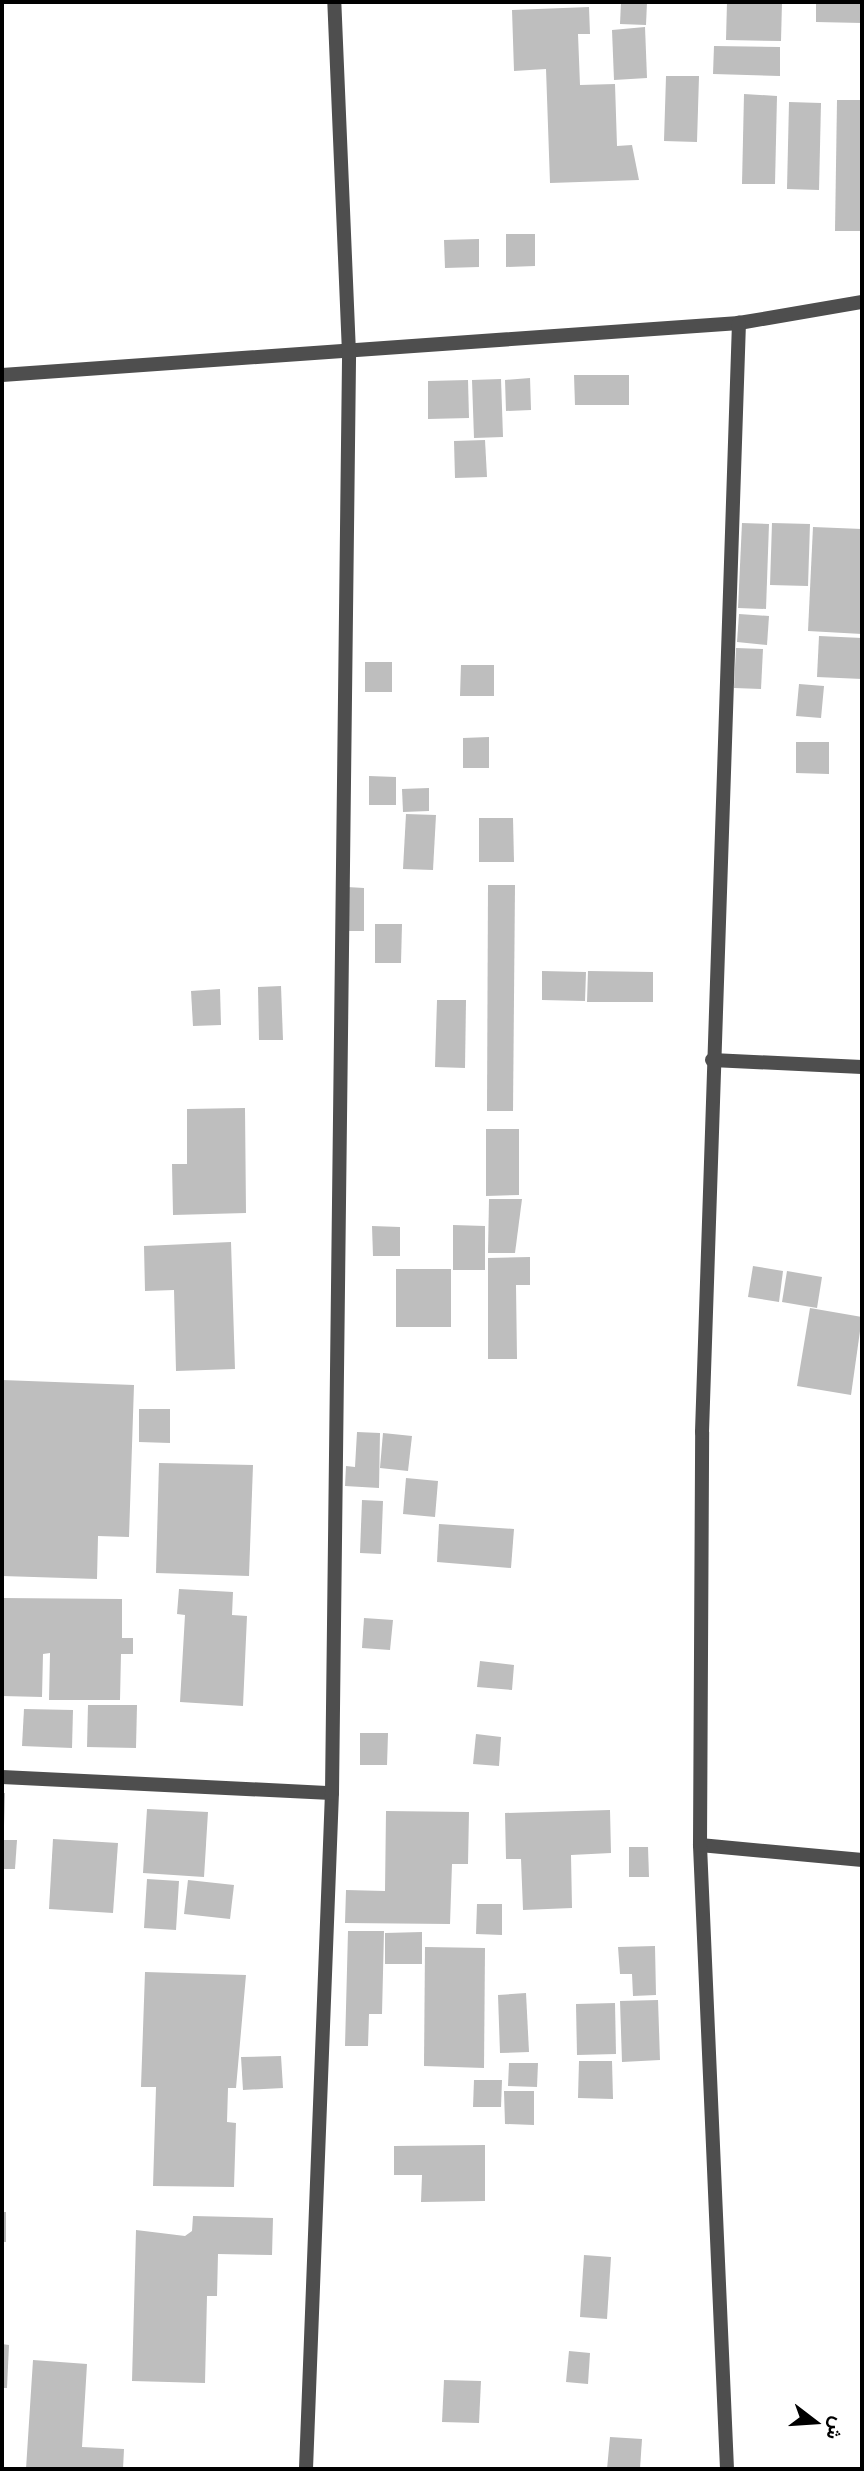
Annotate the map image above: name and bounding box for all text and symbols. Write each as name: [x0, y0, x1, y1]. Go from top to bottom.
north arrow: [780, 2387, 850, 2457]
text: ش: [821, 2414, 850, 2443]

